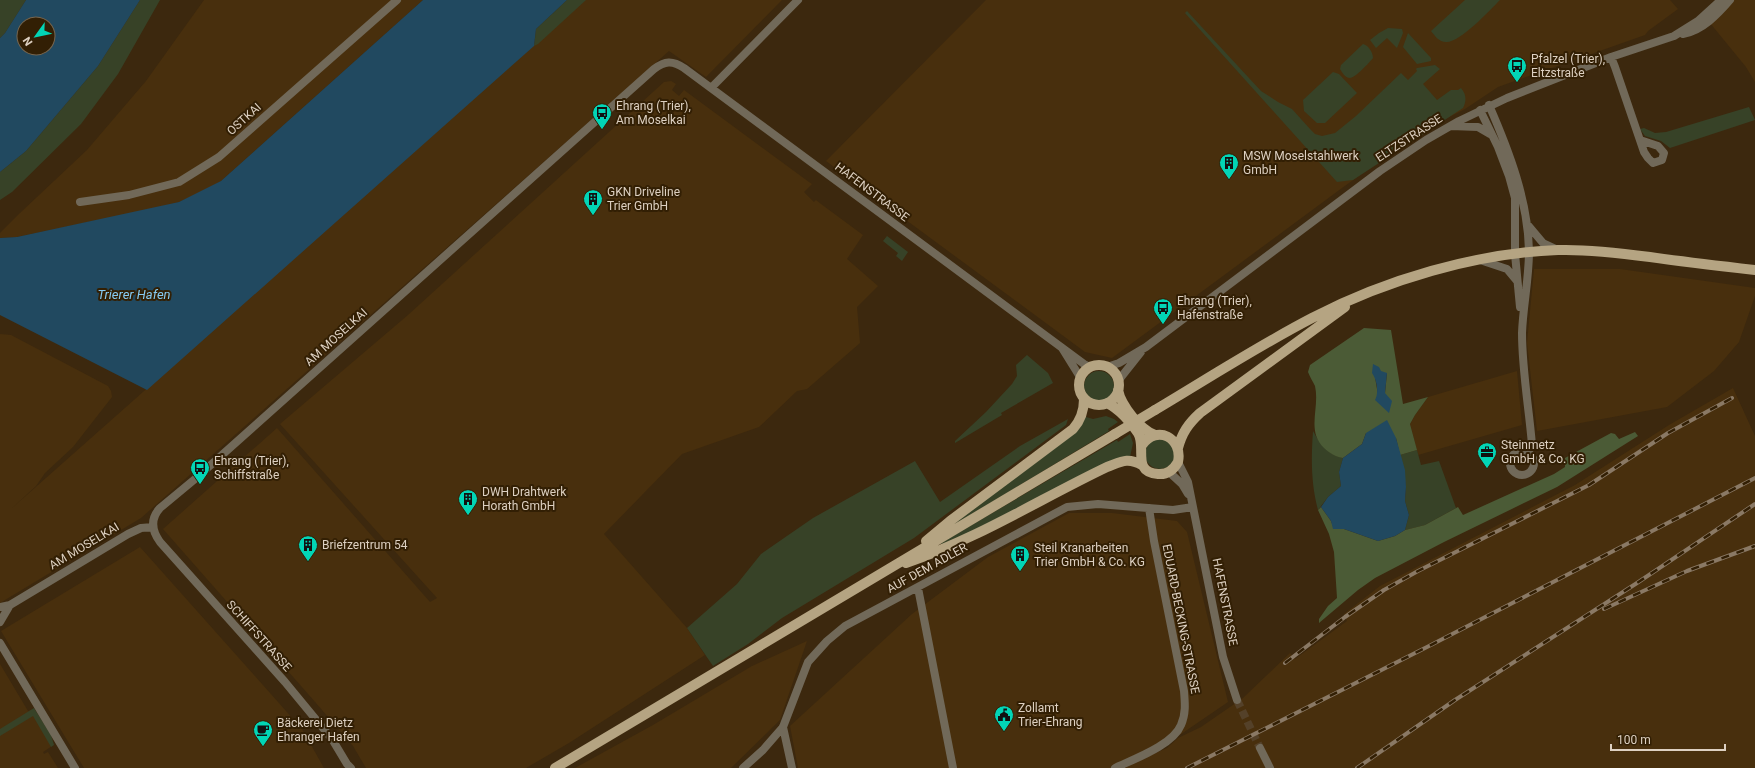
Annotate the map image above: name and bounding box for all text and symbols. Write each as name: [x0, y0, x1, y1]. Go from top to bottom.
north arrow: [16, 16, 56, 56]
text: N: [20, 34, 36, 48]
place label: Pfalzel (Trier), Eltzstraße: [1531, 52, 1605, 80]
bus stop icon: Pfalzel (Trier), Eltzstraße: [1506, 55, 1528, 83]
place label: Ehrang (Trier), Am Moselkai: [616, 99, 691, 127]
street label: OSTKAI: [224, 100, 264, 138]
bus stop icon: Ehrang (Trier), Am Moselkai: [591, 102, 613, 130]
street label: ELTZSTRASSE: [1373, 111, 1445, 165]
place label: MSW Moselstahlwerk GmbH: [1243, 149, 1360, 177]
building icon: MSW Moselstahlwerk GmbH: [1218, 152, 1240, 180]
street label: HAFENSTRASSE: [832, 160, 912, 225]
place label: GKN Driveline Trier GmbH: [607, 185, 680, 213]
building icon: GKN Driveline Trier GmbH: [582, 188, 604, 216]
water label: Trierer Hafen: [97, 287, 171, 302]
place label: Ehrang (Trier), Hafenstraße: [1177, 294, 1252, 322]
bus stop icon: Ehrang (Trier), Hafenstraße: [1152, 297, 1174, 325]
street label: AM MOSELKAI: [302, 305, 370, 369]
place label: Steinmetz GmbH & Co. KG: [1501, 438, 1585, 466]
office icon: Steinmetz GmbH & Co. KG: [1476, 441, 1498, 469]
place label: Ehrang (Trier), Schiffstraße: [214, 454, 289, 482]
bus stop icon: Ehrang (Trier), Schiffstraße: [189, 457, 211, 485]
place label: DWH Drahtwerk Horath GmbH: [482, 485, 567, 513]
building icon: DWH Drahtwerk Horath GmbH: [457, 488, 479, 516]
street label: AM MOSELKAI: [47, 520, 121, 572]
building icon: Briefzentrum 54: [297, 534, 319, 562]
place label: Briefzentrum 54: [322, 538, 408, 552]
street label: AUF DEM ADLER: [884, 540, 970, 596]
place label: Steil Kranarbeiten Trier GmbH & Co. KG: [1034, 541, 1145, 569]
street label: EDUARD-BECKING-STRASSE: [1160, 543, 1202, 695]
building icon: Steil Kranarbeiten Trier GmbH & Co. KG: [1009, 544, 1031, 572]
street label: HAFENSTRASSE: [1210, 557, 1240, 647]
street label: SCHIFFSTRASSE: [223, 598, 295, 674]
place label: Zollamt Trier-Ehrang: [1018, 701, 1083, 729]
public building icon: Zollamt Trier-Ehrang: [993, 704, 1015, 732]
place label: Bäckerei Dietz Ehranger Hafen: [277, 716, 360, 744]
cafe icon: Bäckerei Dietz Ehranger Hafen: [252, 719, 274, 747]
scale bar: [1611, 726, 1725, 752]
text: 100 m: [1617, 733, 1651, 747]

